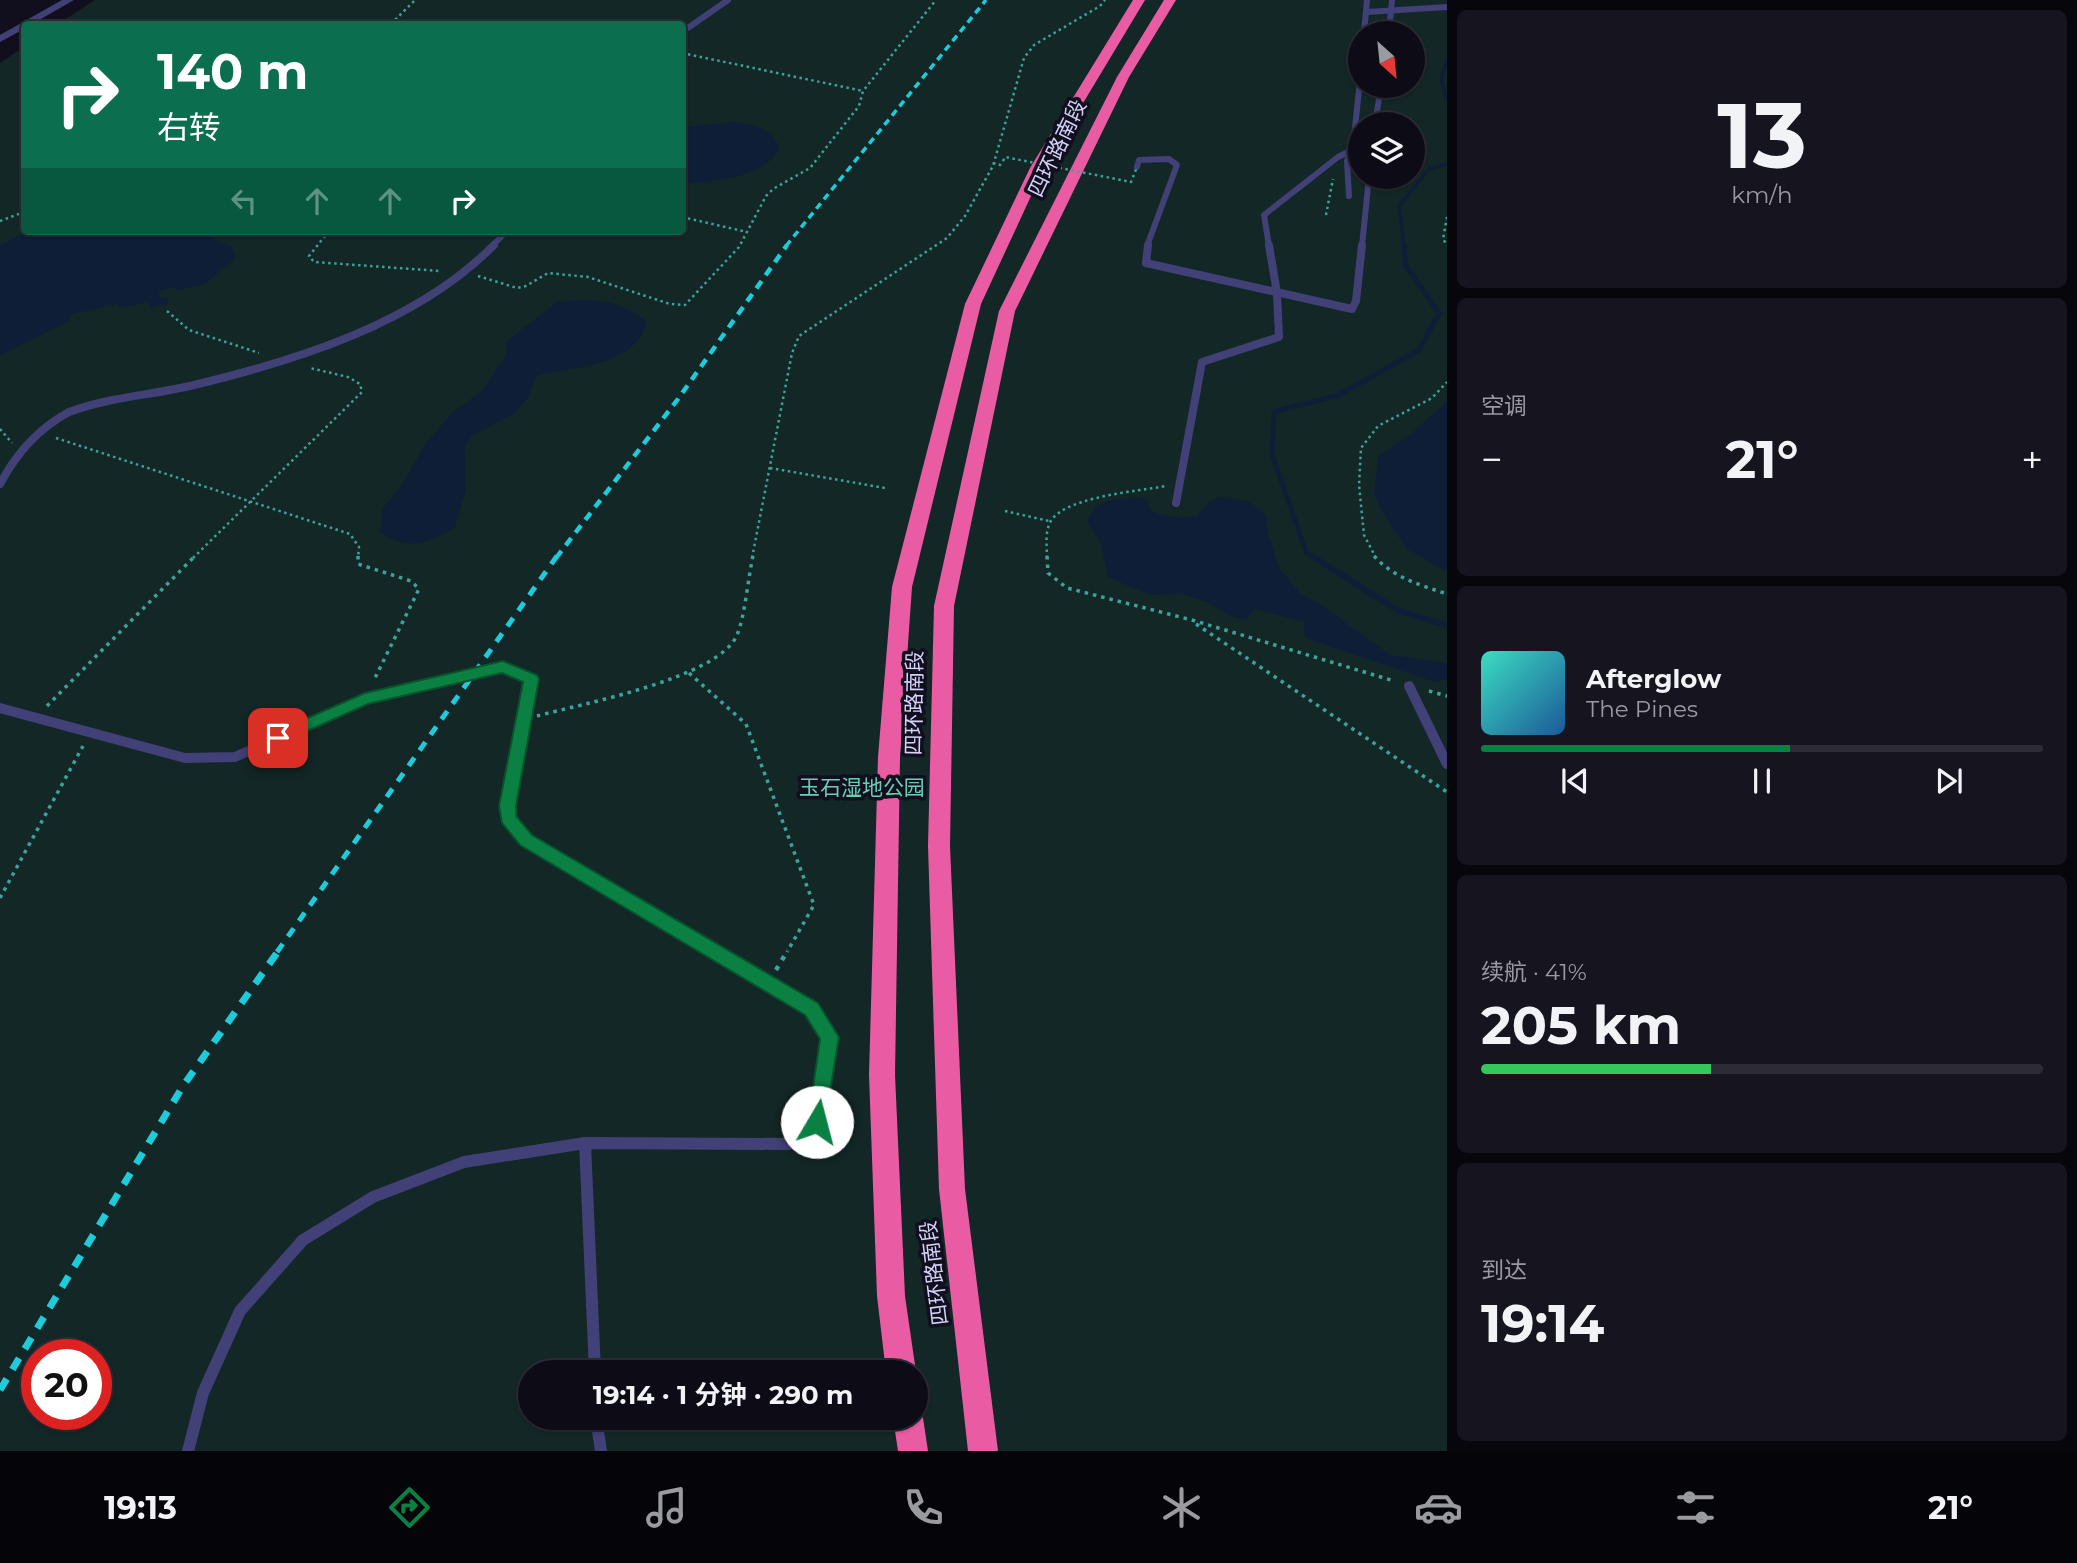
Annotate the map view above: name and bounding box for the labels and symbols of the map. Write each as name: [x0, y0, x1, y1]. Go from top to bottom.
north arrow: [1348, 21, 1424, 98]
street label: 四环路南段: [1023, 95, 1091, 201]
street label: 四环路南段: [901, 650, 927, 756]
pin: [248, 708, 308, 768]
park label: 玉石湿地公园: [799, 775, 925, 800]
position arrow: [780, 1085, 854, 1159]
street label: 四环路南段: [915, 1219, 953, 1327]
speed limit sign: 20: [21, 1339, 112, 1430]

